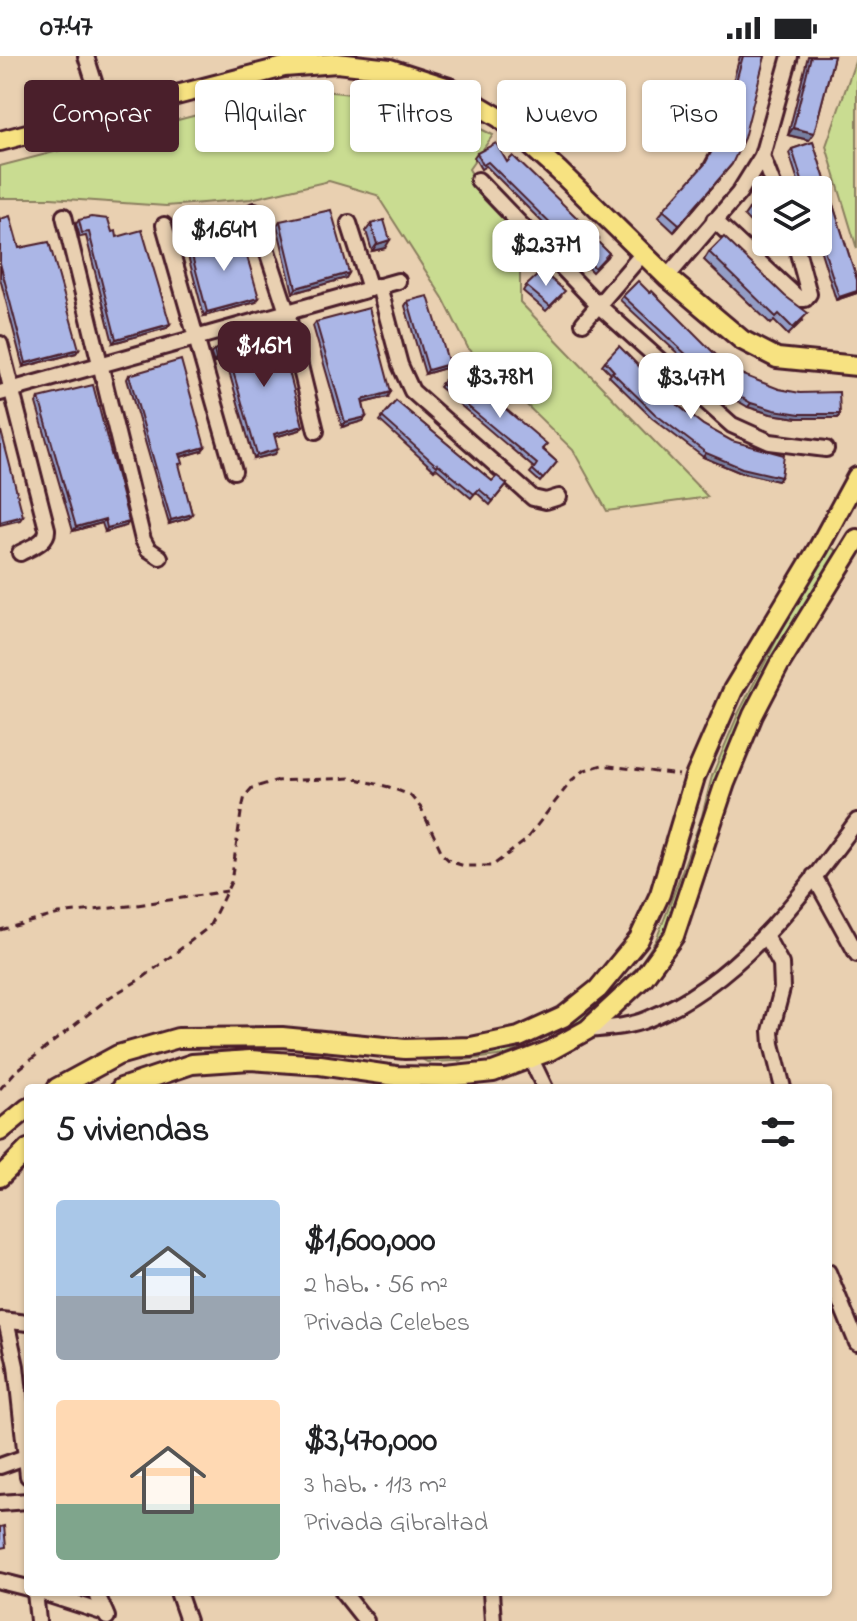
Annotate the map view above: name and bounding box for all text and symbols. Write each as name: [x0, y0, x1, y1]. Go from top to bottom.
text: 07:47: [40, 6, 93, 50]
chip: Comprar: [24, 80, 179, 152]
chip: Alquilar: [195, 80, 334, 152]
chip: Filtros: [350, 80, 481, 152]
chip: Nuevo: [497, 80, 626, 152]
chip: Piso: [642, 80, 746, 152]
map controls: [752, 176, 832, 256]
button: layers: [752, 176, 832, 256]
pin: $1.64M: [159, 205, 289, 273]
text: $1.64M: [190, 212, 258, 250]
pin: $2.37M: [481, 220, 611, 288]
text: $2.37M: [510, 227, 582, 265]
pin: $1.6M: [208, 321, 320, 389]
text: $1.6M: [236, 328, 292, 366]
pin: $3.78M: [435, 352, 565, 420]
pin: $3.47M: [626, 353, 756, 421]
text: $3.78M: [466, 359, 534, 397]
text: $3.47M: [657, 360, 725, 398]
text: 5 viviendas: [56, 1107, 209, 1157]
icon: filters: [756, 1110, 800, 1154]
text: $1,600,000: [304, 1217, 435, 1267]
icon: home: [120, 1232, 216, 1328]
text: 2 hab. · 56 m²: [304, 1267, 448, 1305]
text: Privada Celebes: [304, 1305, 470, 1343]
text: $3,470,000: [304, 1417, 437, 1467]
icon: home: [120, 1432, 216, 1528]
text: 3 hab. · 113 m²: [304, 1467, 447, 1505]
text: Privada Gibraltad: [304, 1505, 488, 1543]

